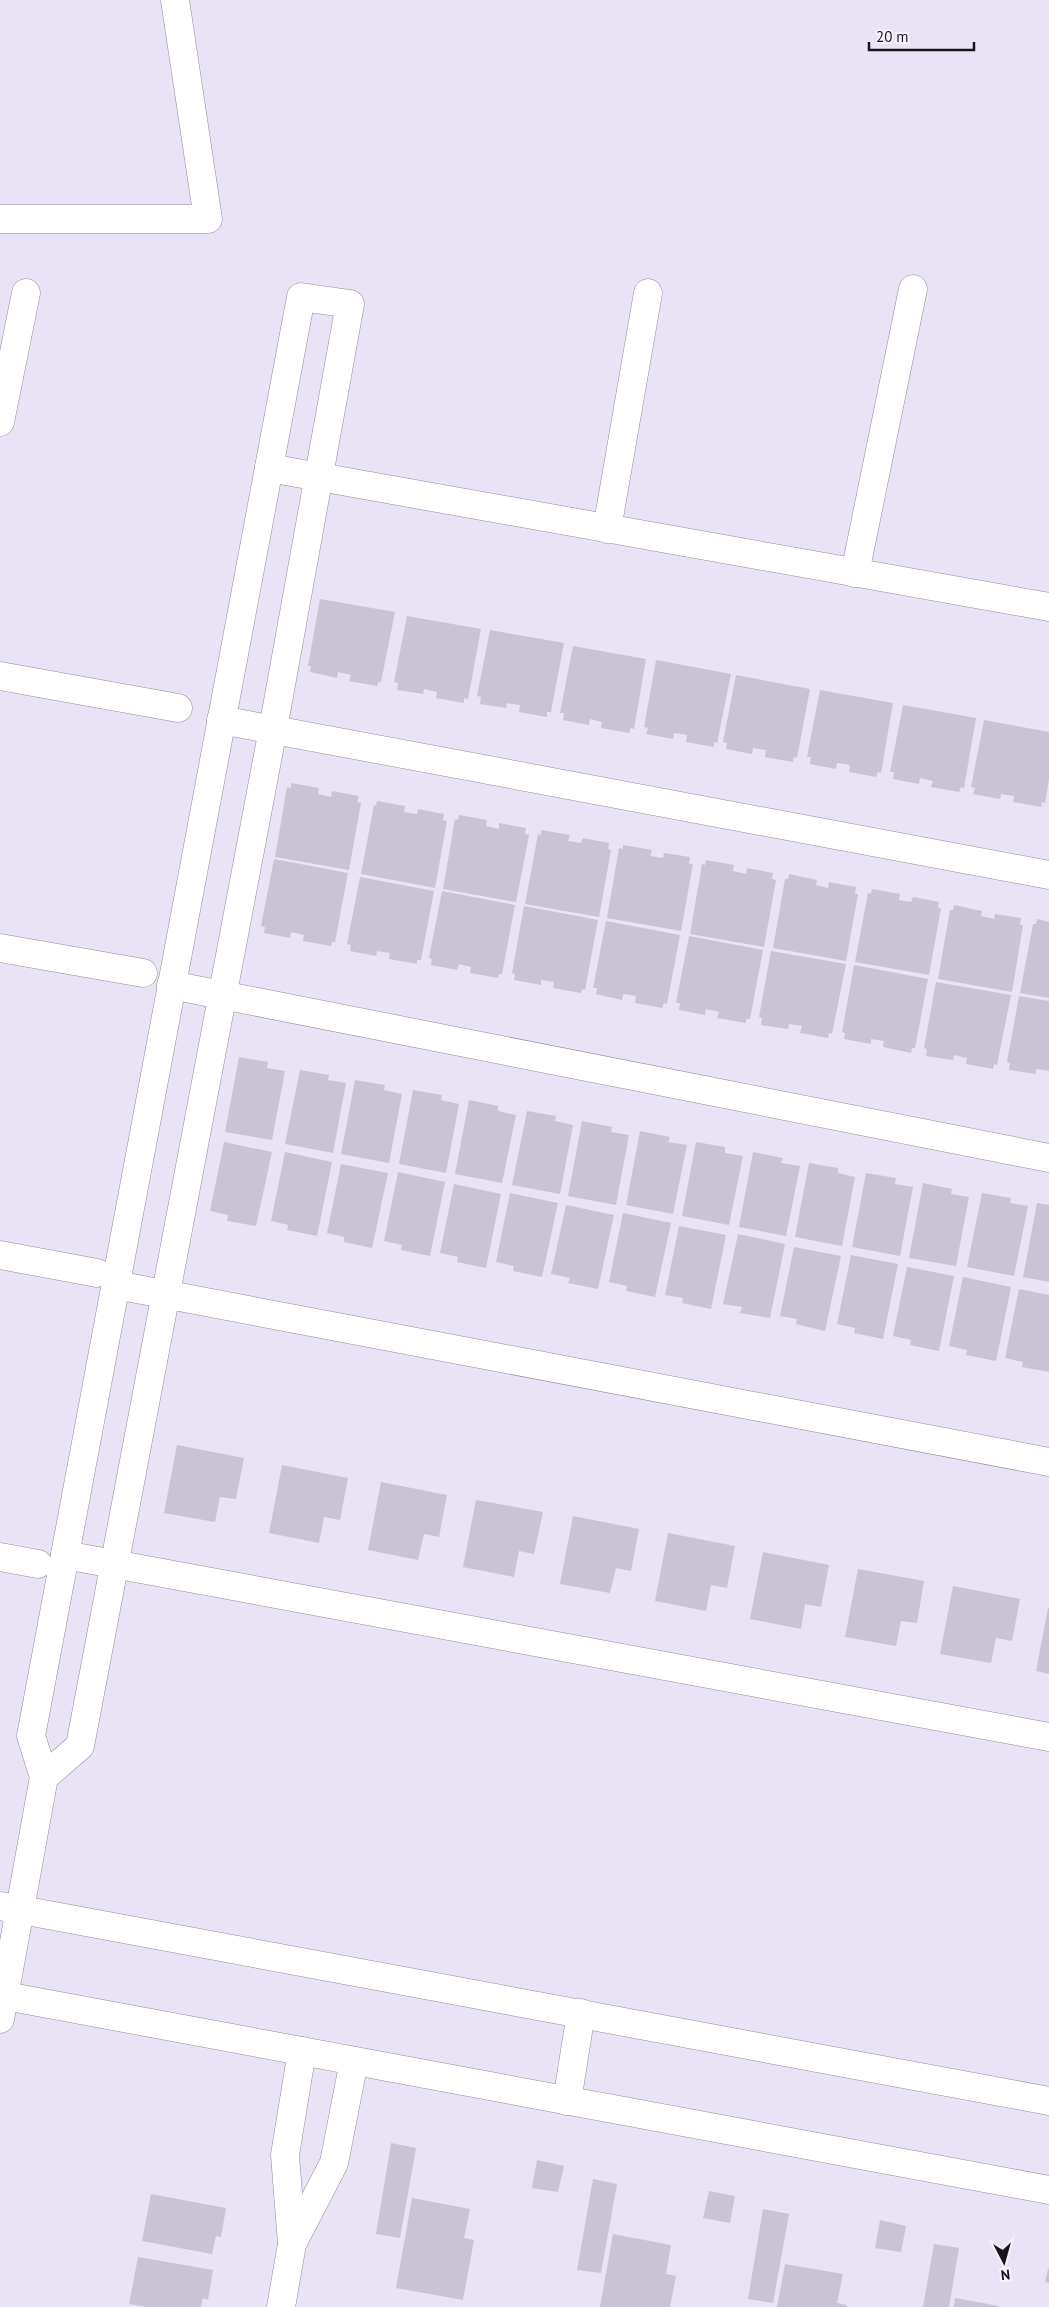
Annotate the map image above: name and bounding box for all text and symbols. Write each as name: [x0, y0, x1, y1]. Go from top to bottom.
scale bar: [869, 20, 974, 52]
text: 20 m: [876, 27, 909, 46]
north arrow: [979, 2237, 1029, 2287]
text: N: [1000, 2265, 1011, 2284]

